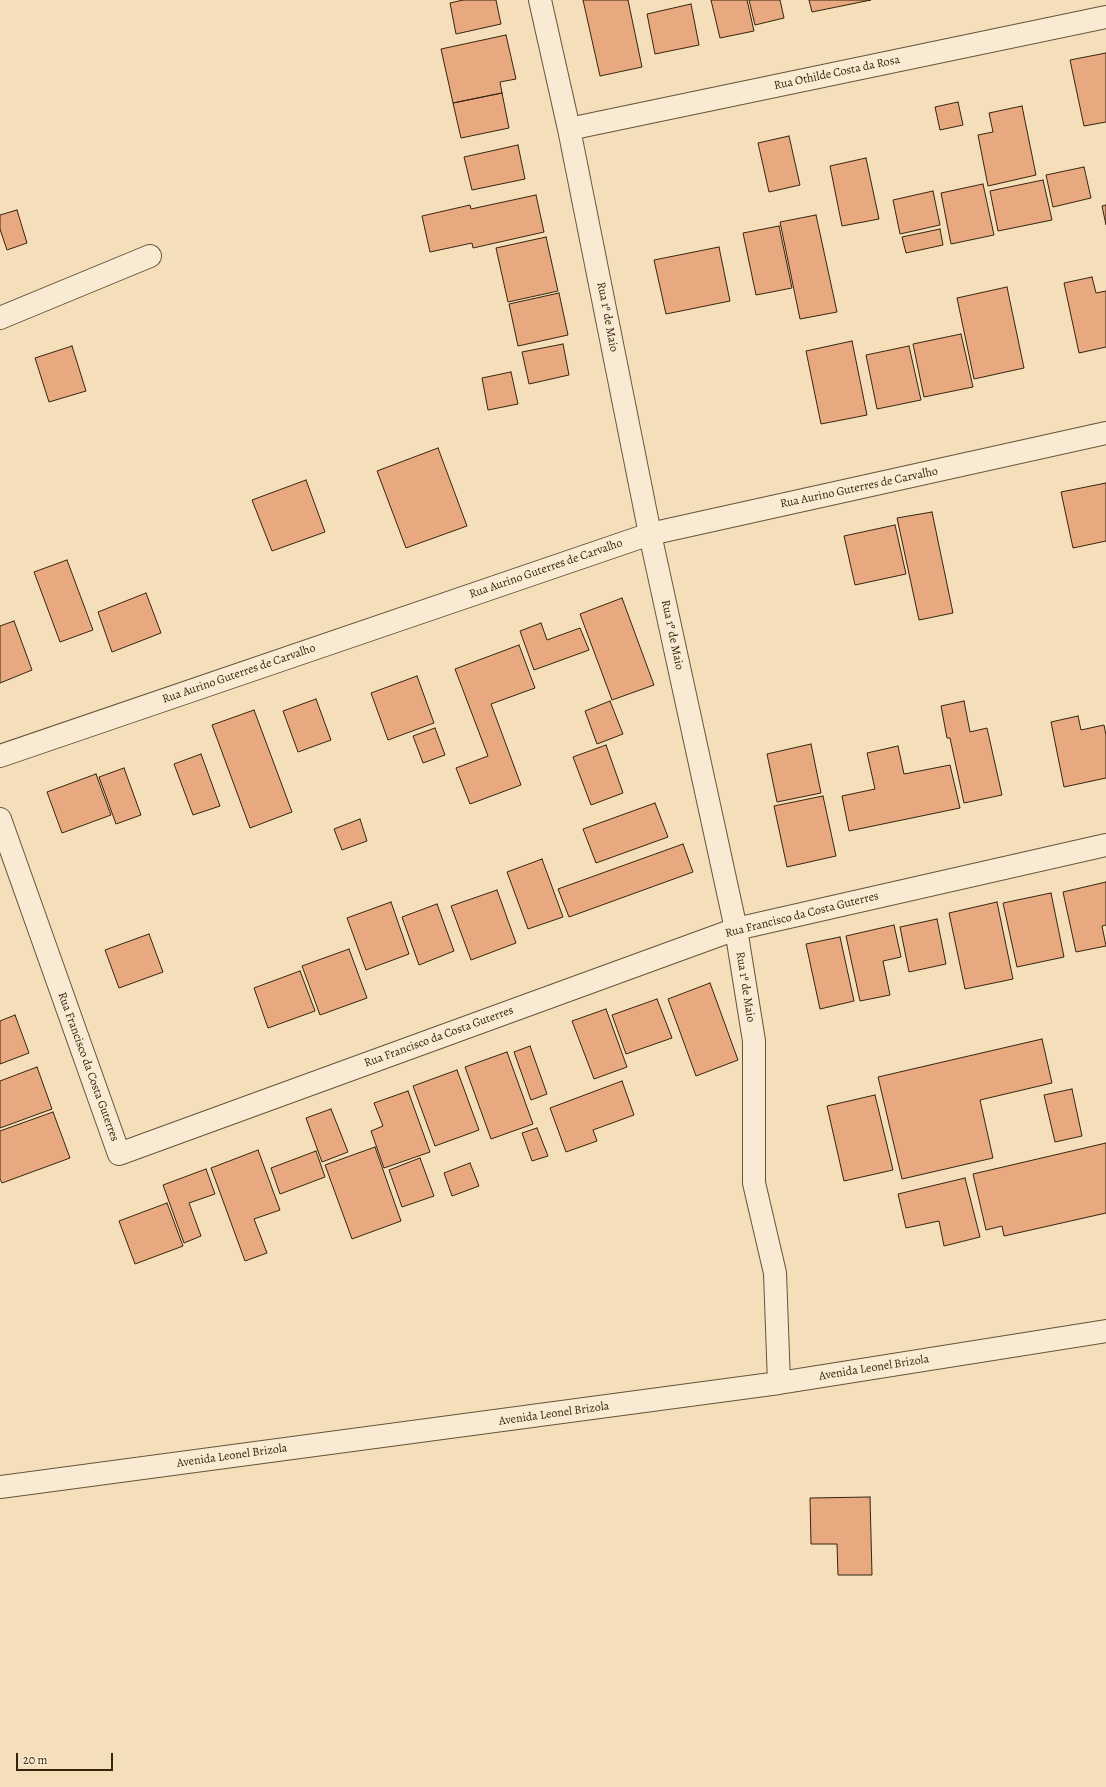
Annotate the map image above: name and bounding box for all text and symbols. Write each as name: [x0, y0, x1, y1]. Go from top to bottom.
street label: Rua Othilde Costa da Rosa: [773, 53, 901, 93]
street label: Rua 1º de Maio: [593, 281, 621, 353]
street label: Rua Aurino Guterres de Carvalho: [779, 464, 939, 512]
street label: Rua Aurino Guterres de Carvalho: [468, 536, 624, 602]
street label: Rua 1º de Maio: [658, 599, 686, 671]
street label: Rua Aurino Guterres de Carvalho: [161, 641, 317, 707]
street label: Rua Francisco da Costa Guterres: [724, 889, 880, 941]
street label: Rua 1º de Maio: [732, 951, 758, 1023]
street label: Rua Francisco da Costa Guterres: [54, 990, 122, 1144]
street label: Rua Francisco da Costa Guterres: [362, 1003, 516, 1071]
street label: Avenida Leonel Brizola: [818, 1352, 930, 1384]
street label: Avenida Leonel Brizola: [498, 1399, 610, 1429]
street label: Avenida Leonel Brizola: [176, 1441, 288, 1471]
scale bar: [18, 1745, 115, 1771]
text: 20 m: [23, 1752, 47, 1768]

